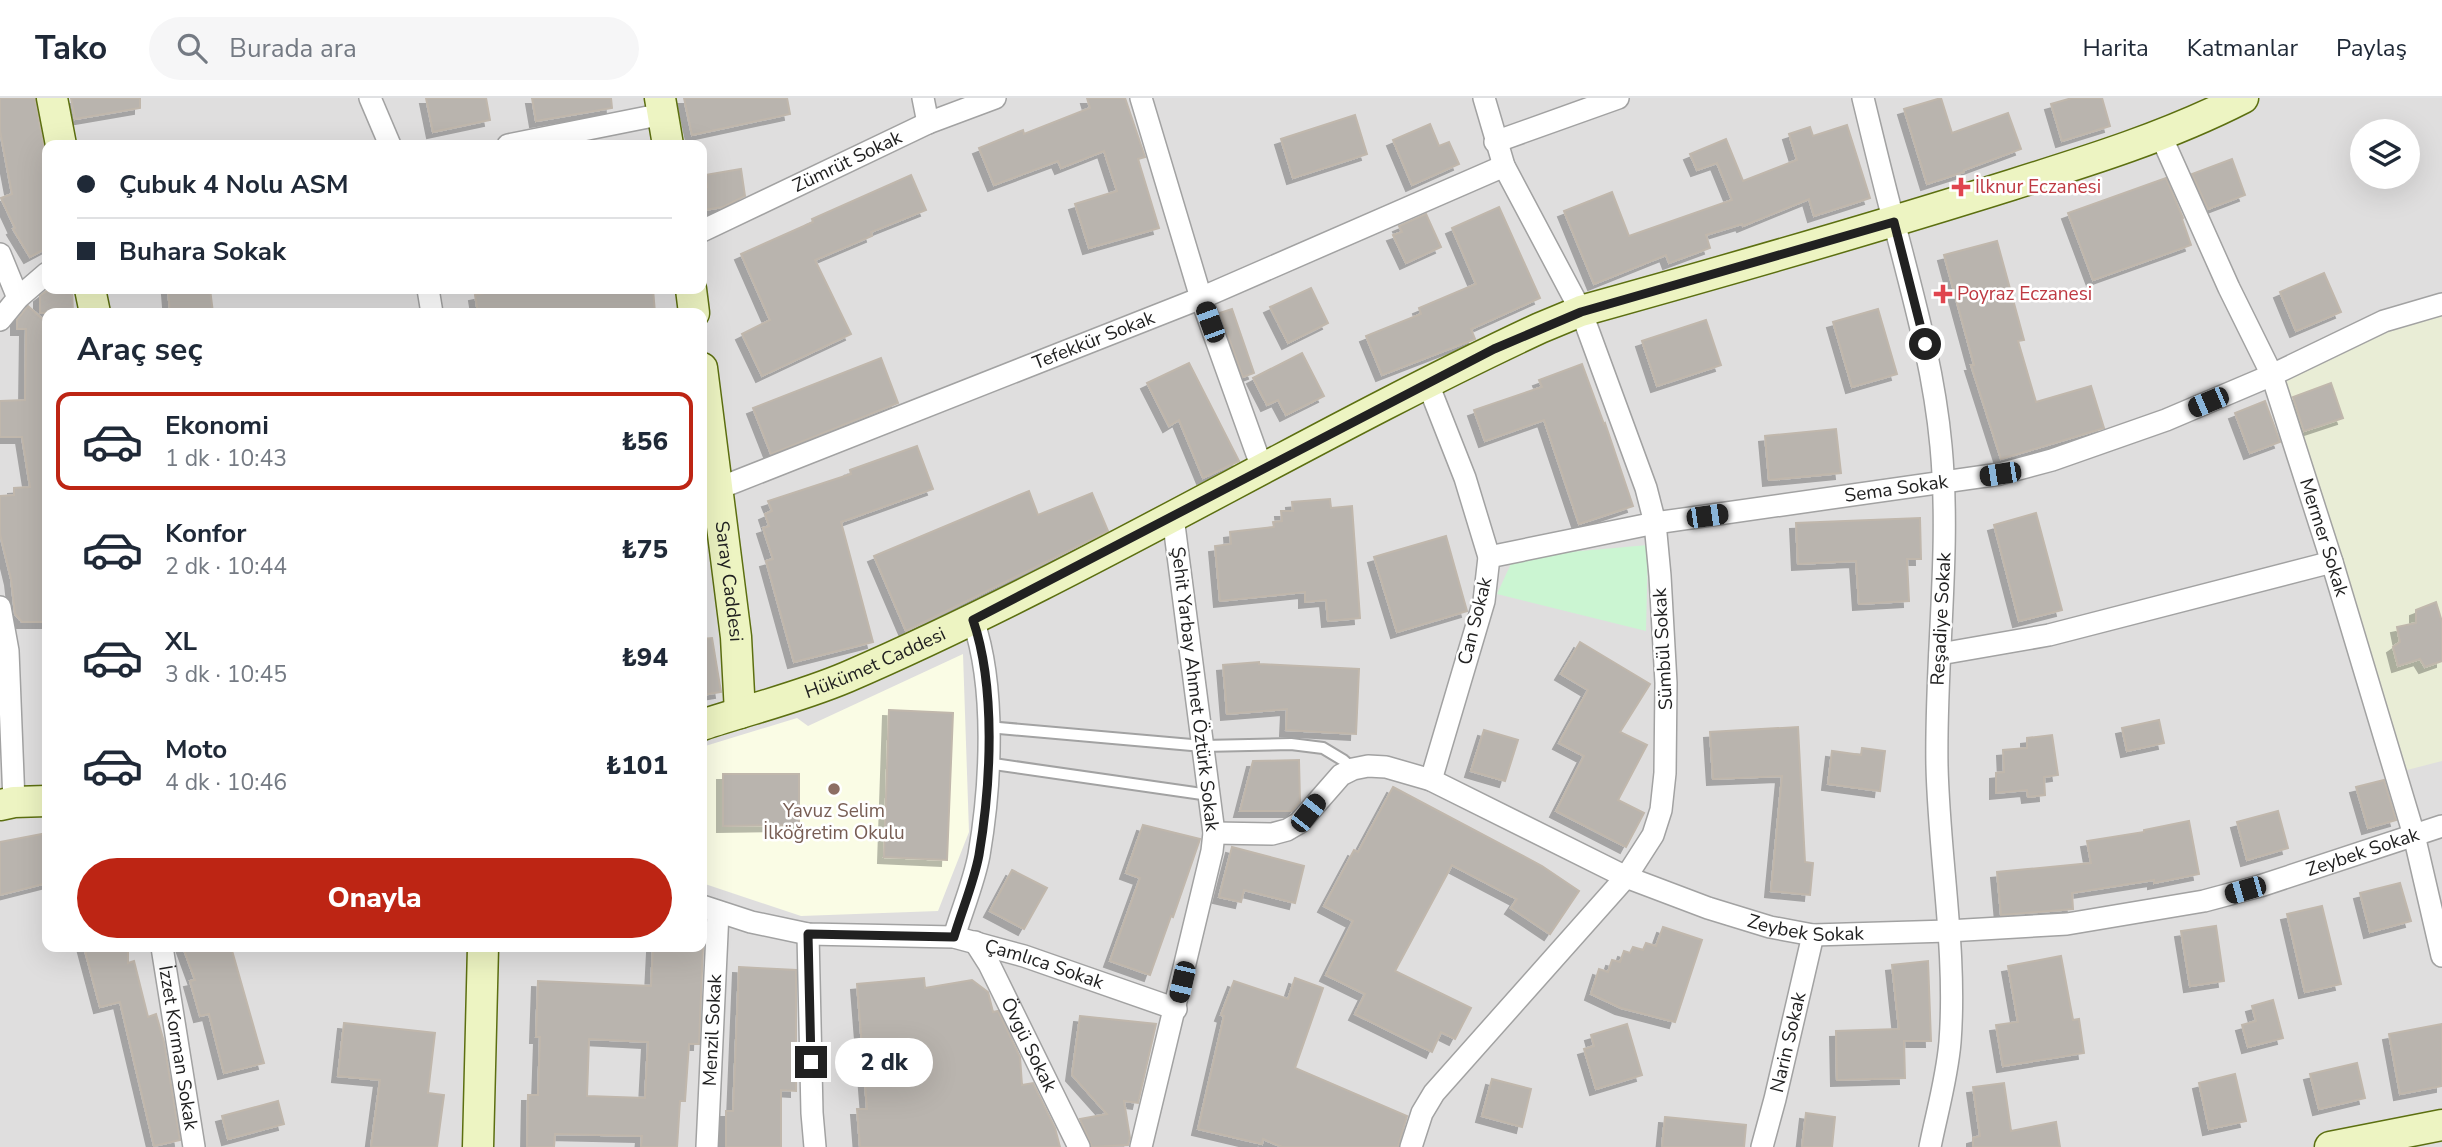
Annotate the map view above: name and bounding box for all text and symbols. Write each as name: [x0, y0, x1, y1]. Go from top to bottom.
search box: [149, 17, 639, 80]
text: Tako: [35, 26, 107, 71]
icon: search: [173, 29, 211, 67]
text: Burada ara: [229, 31, 357, 66]
text: Harita: [2082, 32, 2149, 64]
text: Katmanlar: [2187, 32, 2298, 64]
text: Paylaş: [2336, 32, 2407, 64]
map controls: [2350, 119, 2420, 189]
button: layers: [2350, 119, 2420, 189]
street label: Zümrüt Sokak: [788, 124, 907, 199]
text: Çubuk 4 Nolu ASM: [119, 167, 349, 202]
place label: İlknur Eczanesi: [1975, 174, 2101, 200]
marker: İlknur Eczanesi: [1953, 179, 1969, 195]
text: Buhara Sokak: [119, 234, 286, 269]
place label: Poyraz Eczanesi: [1957, 281, 2092, 307]
marker: Poyraz Eczanesi: [1935, 286, 1951, 302]
car: [1193, 299, 1228, 345]
street label: Tefekkür Sokak: [1029, 304, 1159, 376]
text: Araç seç: [77, 328, 203, 371]
route start: [1909, 328, 1941, 360]
car: [2185, 384, 2232, 420]
text: Ekonomi: [165, 408, 269, 443]
icon: car: [81, 410, 144, 473]
text: ₺56: [621, 424, 668, 459]
text: 1 dk · 10:43: [165, 443, 287, 474]
car: [1978, 460, 2023, 488]
street label: Sema Sokak: [1843, 468, 1950, 509]
street label: Mermer Sokak: [2293, 475, 2355, 600]
car: [1685, 503, 1730, 529]
text: Konfor: [165, 516, 246, 551]
icon: car: [81, 518, 144, 581]
street label: Saray Caddesi: [708, 519, 749, 642]
text: ₺75: [621, 532, 668, 567]
street label: Şehit Yarbay Ahmet Öztürk Sokak: [1165, 545, 1225, 833]
text: 2 dk · 10:44: [165, 551, 287, 582]
street label: Reşadiye Sokak: [1925, 551, 1957, 686]
street label: Can Sokak: [1452, 574, 1499, 668]
street label: Sümbül Sokak: [1647, 587, 1679, 711]
street label: Hükümet Caddesi: [801, 621, 950, 705]
text: XL: [165, 624, 197, 659]
icon: car: [81, 626, 144, 689]
text: ₺94: [621, 640, 668, 675]
text: 3 dk · 10:45: [165, 659, 287, 690]
text: Moto: [165, 732, 227, 767]
icon: car: [81, 734, 144, 797]
text: ₺101: [606, 748, 668, 783]
text: 4 dk · 10:46: [165, 767, 287, 798]
marker: Yavuz Selim İlköğretim Okulu: [826, 781, 842, 797]
car: [1287, 790, 1330, 836]
place label: Yavuz Selim İlköğretim Okulu: [763, 798, 905, 846]
street label: Zeybek Sokak: [2303, 821, 2423, 883]
button: Onayla: [77, 858, 672, 938]
car: [2222, 874, 2269, 906]
street label: Zeybek Sokak: [1744, 908, 1865, 948]
street label: Çamlıca Sokak: [982, 933, 1108, 996]
car: [1168, 959, 1197, 1005]
street label: İzzet Korman Sokak: [152, 964, 204, 1132]
street label: Menzil Sokak: [697, 973, 728, 1087]
street label: Narin Sokak: [1764, 989, 1812, 1095]
street label: Övgü Sokak: [994, 993, 1063, 1097]
callout: 2 dk: [836, 1038, 934, 1086]
route end: [795, 1046, 827, 1078]
text: 2 dk: [860, 1047, 908, 1078]

